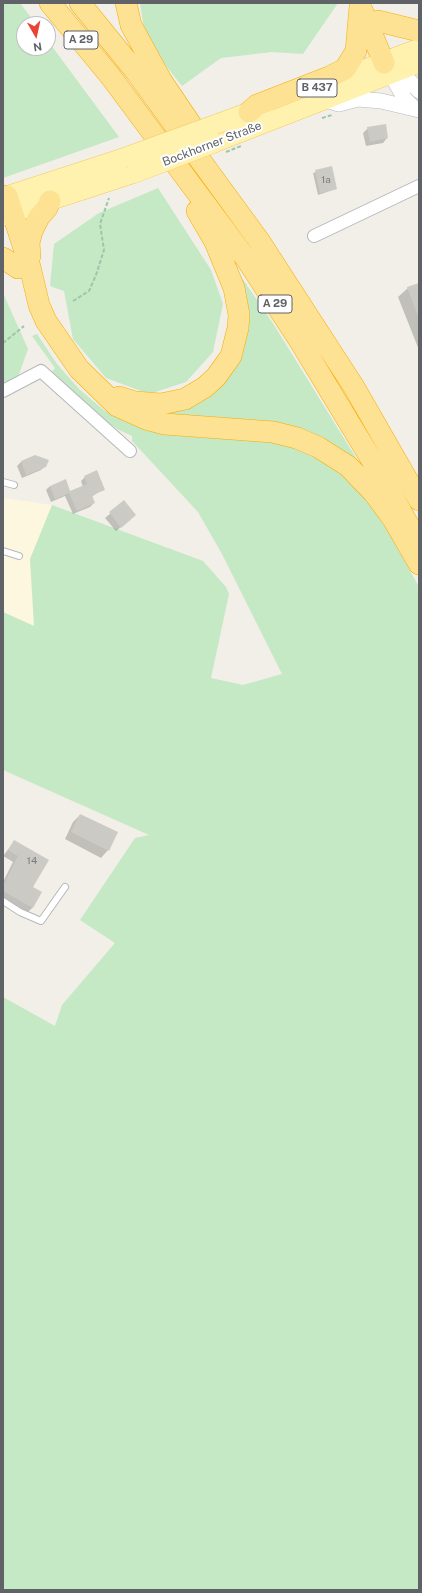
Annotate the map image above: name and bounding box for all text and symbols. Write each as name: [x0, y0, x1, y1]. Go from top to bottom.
north arrow: [16, 16, 56, 56]
road number: A 29: [64, 31, 98, 49]
text: N: [33, 40, 43, 53]
road number: B 437: [297, 79, 337, 97]
street label: Bockhorner Straße: [160, 118, 264, 170]
house number: 1a: [321, 174, 331, 186]
road number: A 29: [258, 295, 292, 313]
house number: 14: [27, 855, 37, 867]

